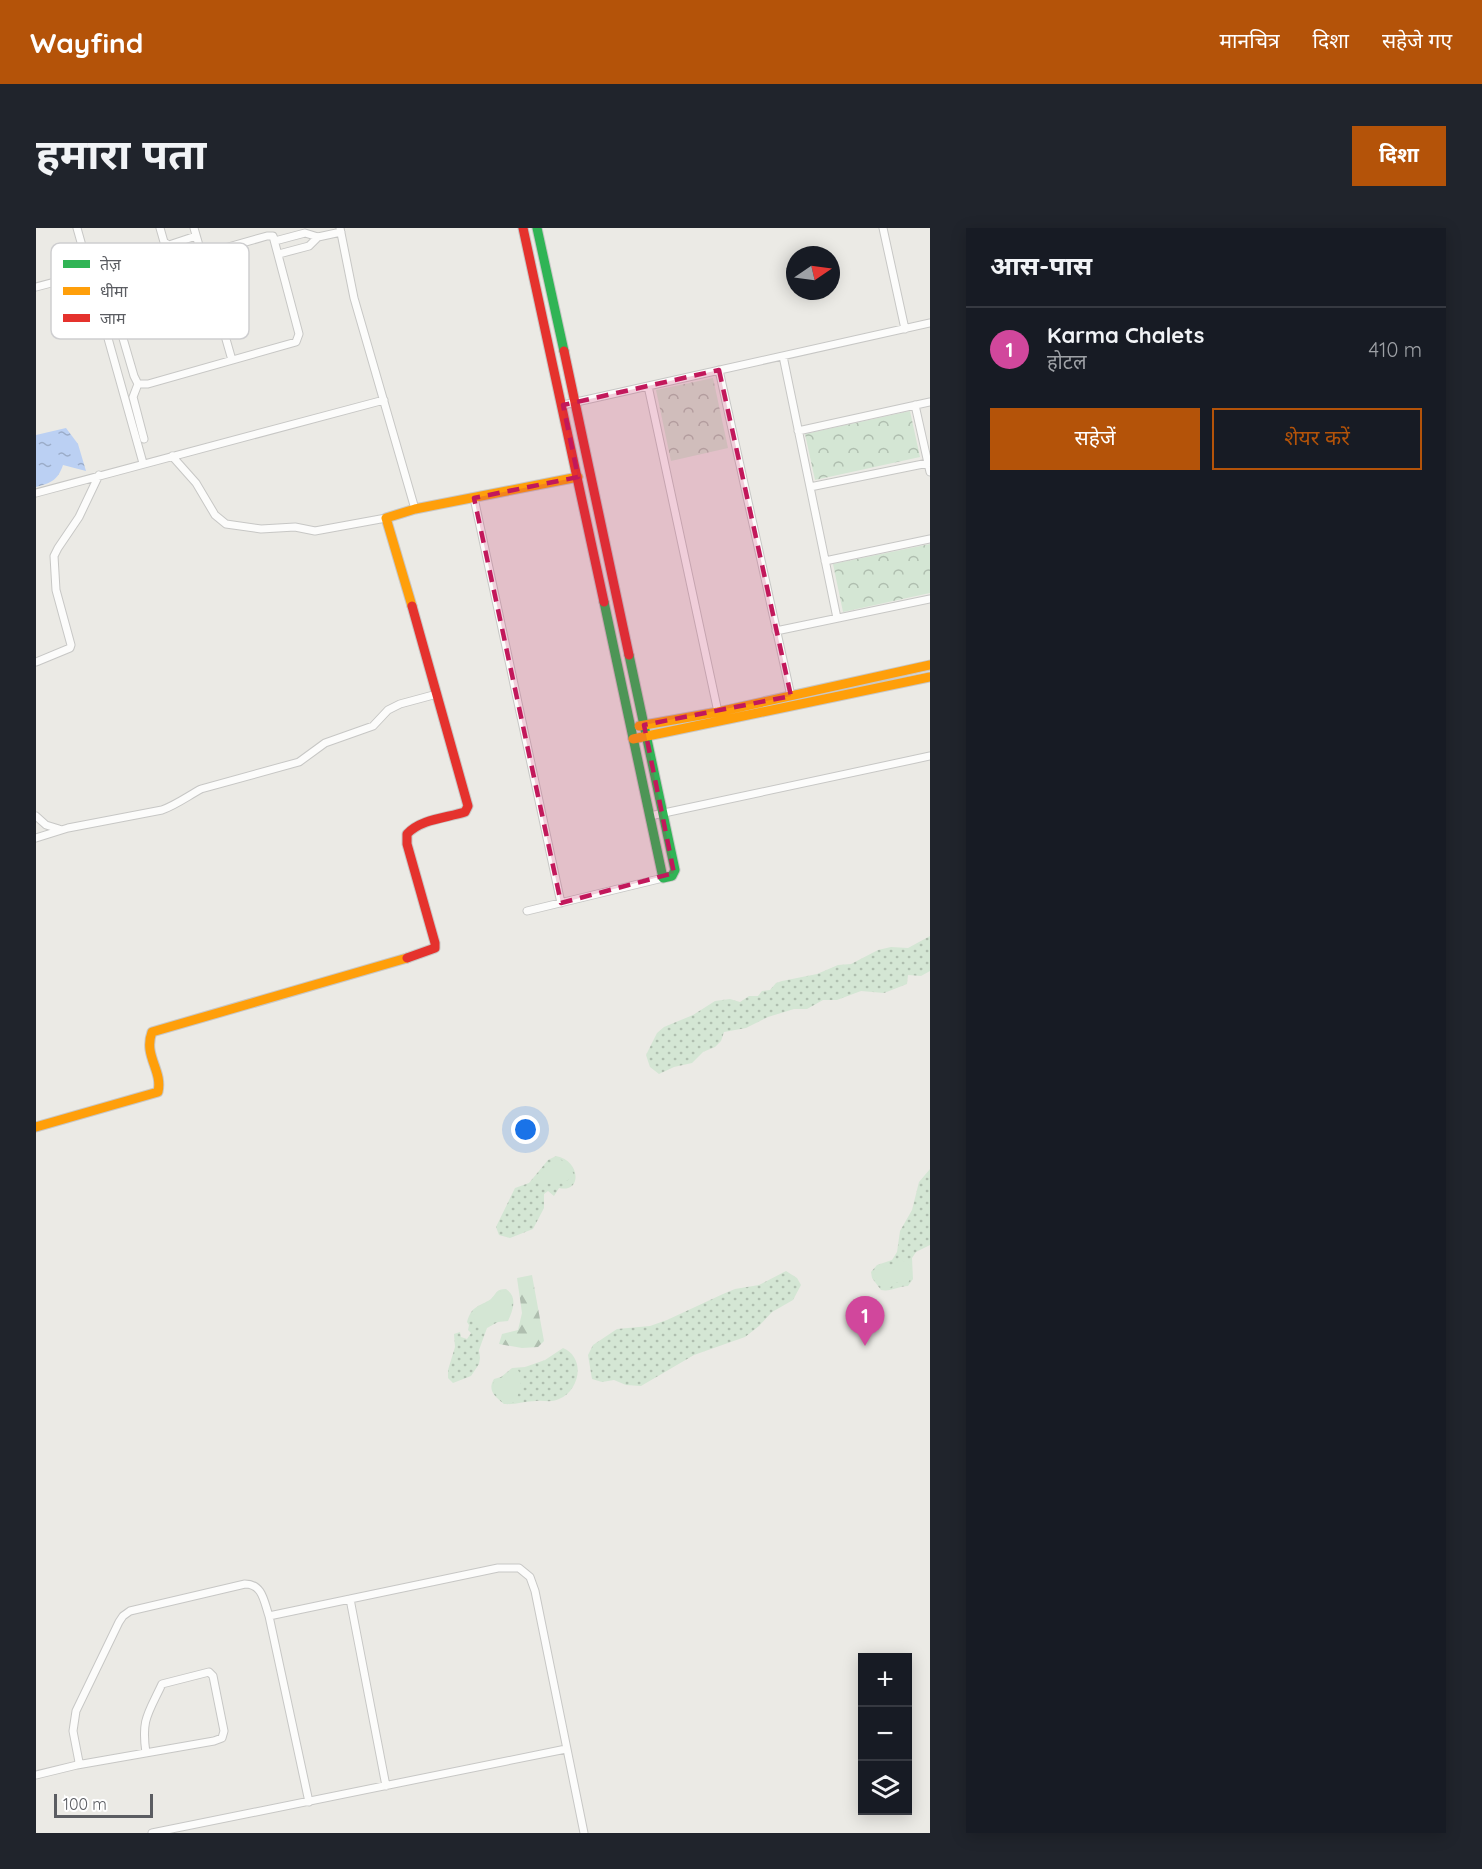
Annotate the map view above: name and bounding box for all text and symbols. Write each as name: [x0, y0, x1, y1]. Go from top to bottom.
text: Wayfind: [30, 25, 143, 60]
text: मानचित्र: [1220, 27, 1280, 53]
text: दिशा: [1313, 27, 1349, 53]
text: सहेजे गए: [1382, 27, 1452, 53]
button: दिशा: [1352, 126, 1446, 186]
text: हमारा पता: [36, 127, 206, 180]
legend: [51, 243, 249, 339]
north arrow: [786, 246, 840, 300]
text: आस-पास: [990, 249, 1092, 282]
text: तेज़: [100, 254, 122, 274]
text: धीमा: [100, 281, 129, 301]
text: जाम: [100, 308, 126, 328]
text: Karma Chalets: [1047, 321, 1204, 349]
text: 1: [1006, 337, 1013, 362]
text: 410 m: [1369, 337, 1422, 362]
text: होटल: [1047, 349, 1086, 374]
button: सहेजें: [990, 408, 1200, 470]
button: शेयर करें: [1212, 408, 1422, 470]
your location: [511, 1115, 540, 1144]
pin: 1: [846, 1296, 884, 1346]
map controls: [858, 1653, 912, 1815]
button: +: [858, 1653, 912, 1707]
button: −: [858, 1707, 912, 1761]
button: layers: [858, 1761, 912, 1815]
scale bar: [54, 1791, 153, 1818]
text: 100 m: [63, 1794, 107, 1814]

